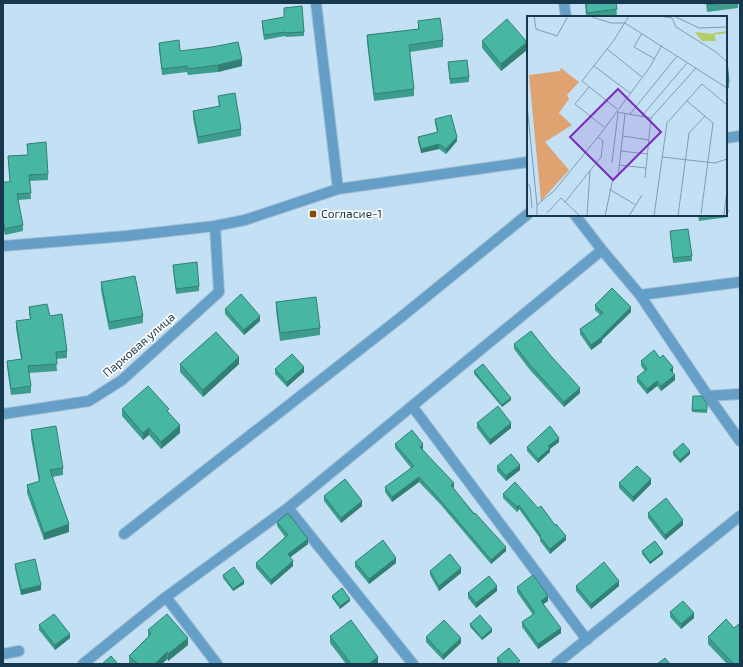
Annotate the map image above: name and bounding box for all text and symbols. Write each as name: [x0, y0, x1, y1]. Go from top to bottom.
inset map: [527, 16, 727, 216]
place label: Согласие-1: [321, 206, 382, 220]
marker: Согласие-1: [308, 209, 318, 219]
street label: Парковая улица: [99, 309, 178, 380]

